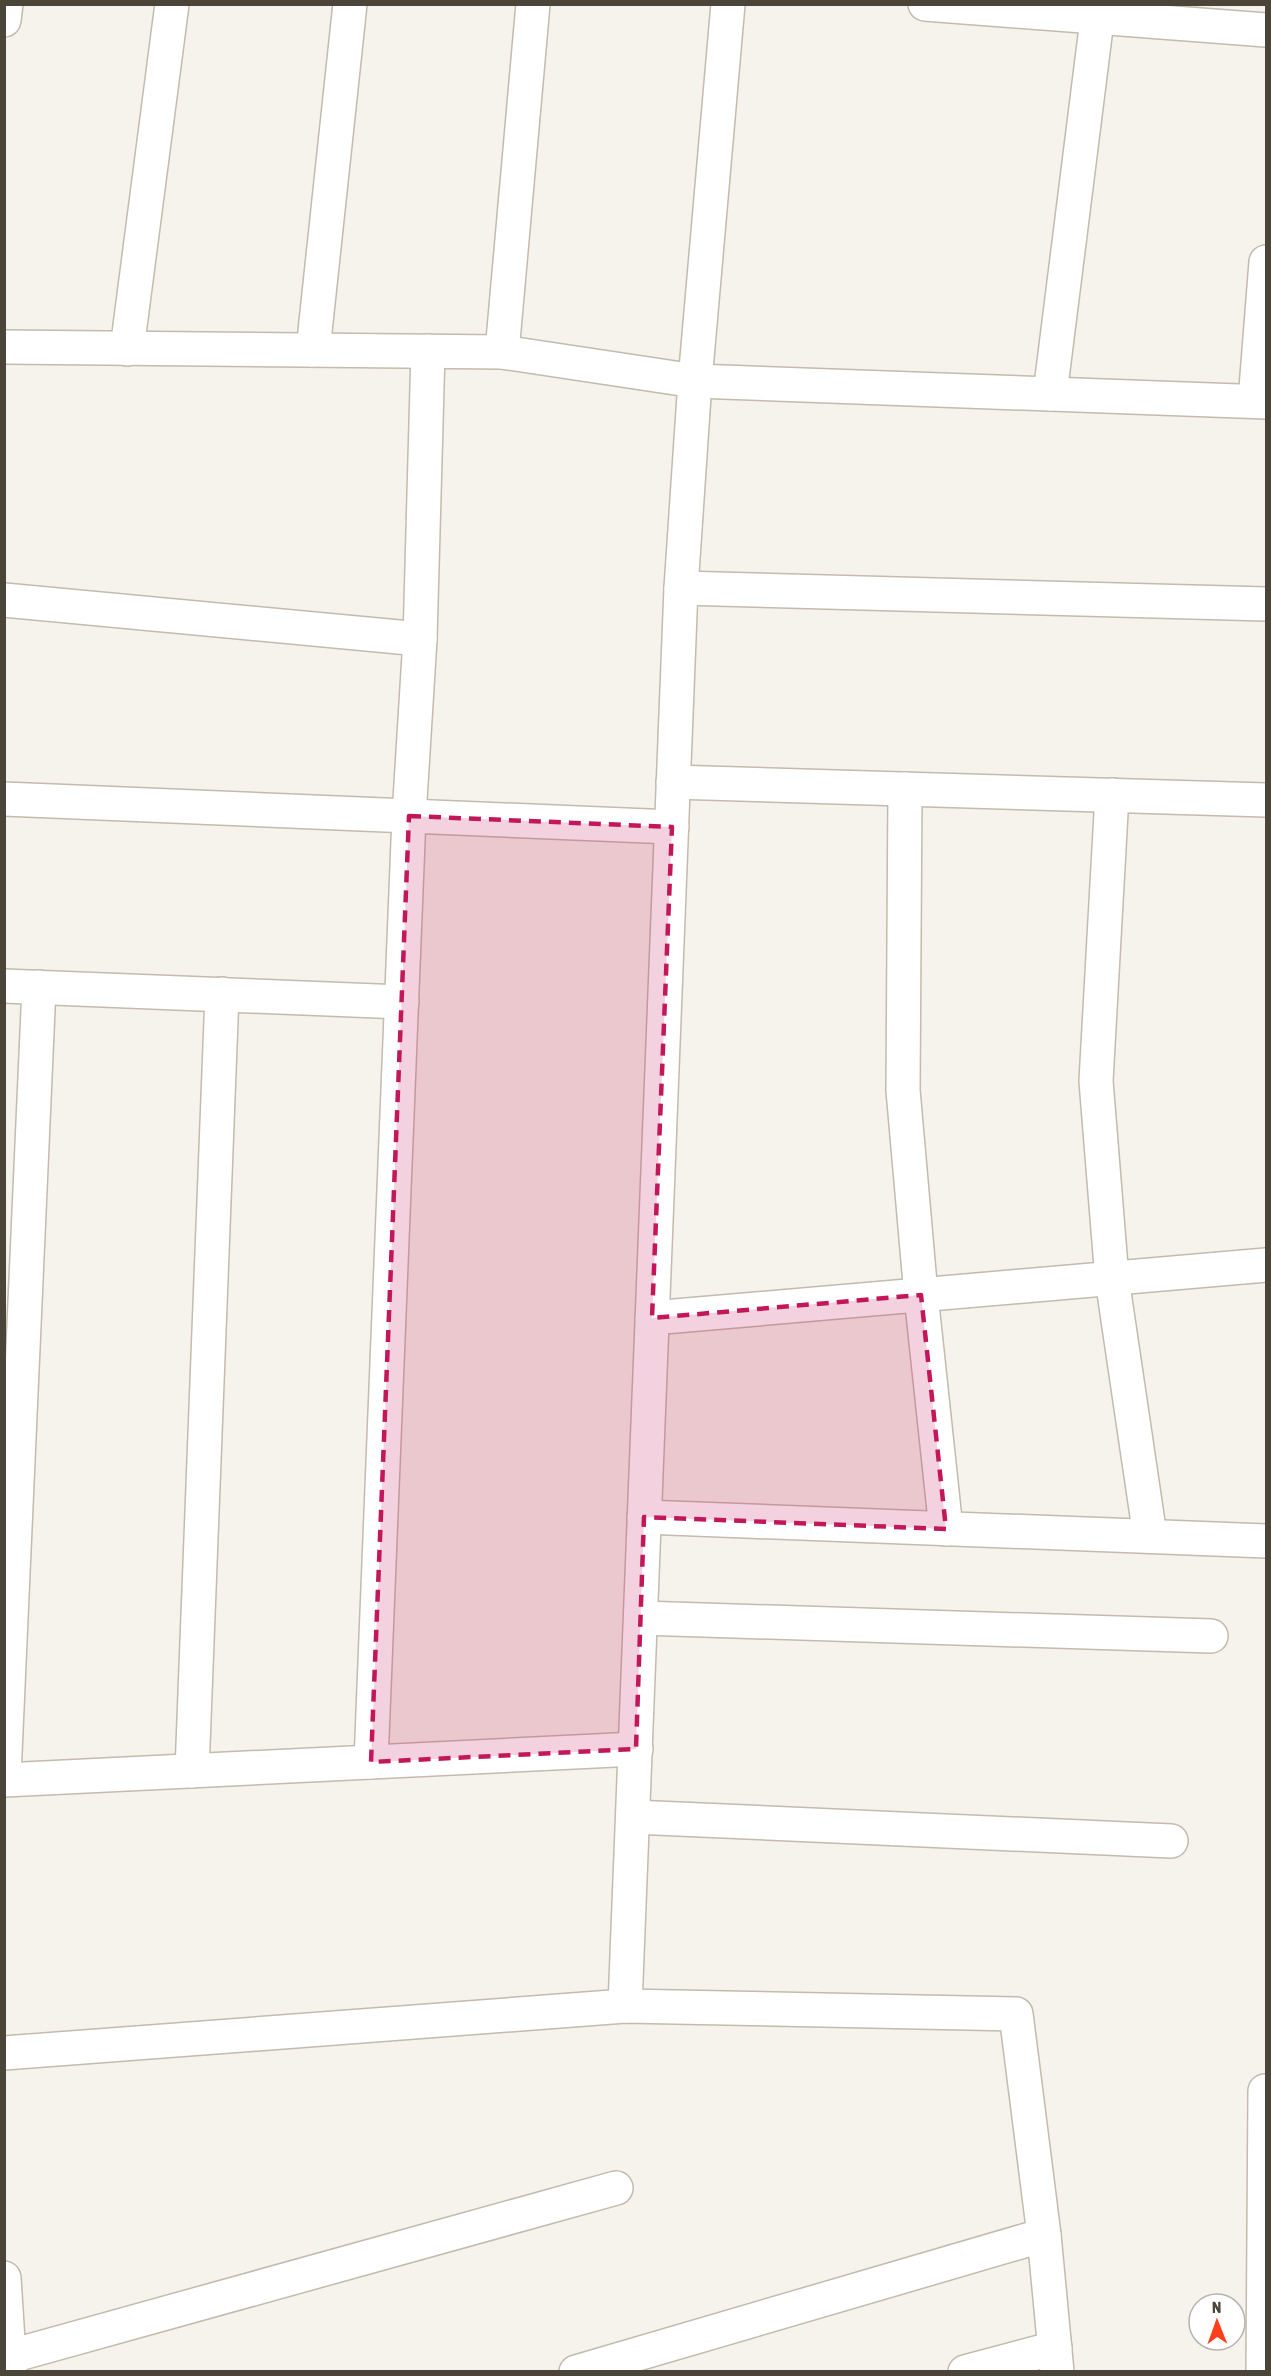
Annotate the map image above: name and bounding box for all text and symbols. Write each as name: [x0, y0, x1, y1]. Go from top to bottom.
north arrow: [1187, 2292, 1247, 2352]
text: N: [1212, 2298, 1222, 2316]

